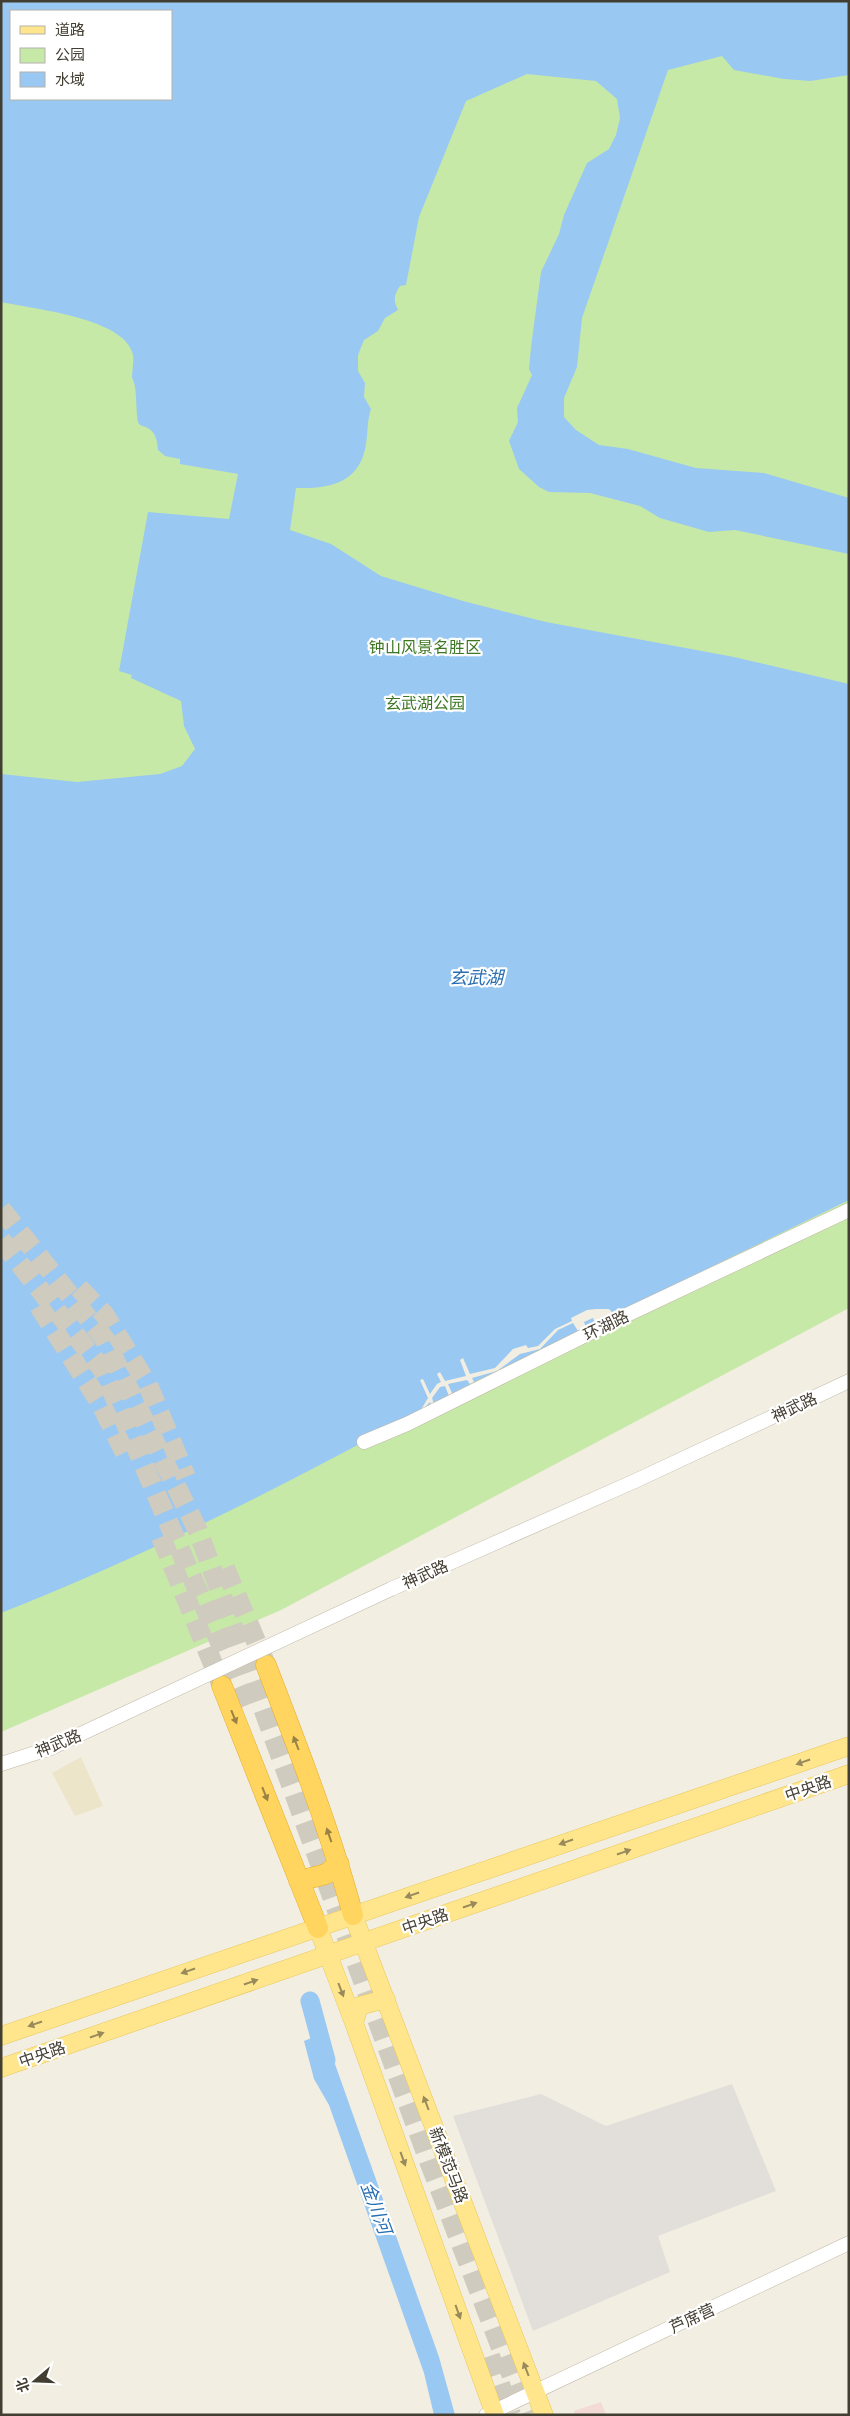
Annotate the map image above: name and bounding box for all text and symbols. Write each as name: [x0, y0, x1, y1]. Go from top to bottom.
legend: [10, 10, 172, 100]
text: 道路: [55, 21, 85, 40]
text: 公园: [55, 46, 85, 65]
text: 水域: [55, 71, 85, 90]
park label: 钟山风景名胜区: [369, 639, 481, 658]
park label: 玄武湖公园: [385, 695, 465, 714]
water label: 玄武湖: [449, 968, 506, 989]
street label: 环湖路: [581, 1307, 632, 1345]
street label: 神武路: [769, 1390, 820, 1427]
street label: 神武路: [400, 1557, 451, 1594]
one-way arrow: [230, 1710, 238, 1725]
street label: 神武路: [33, 1727, 84, 1762]
one-way arrow: [292, 1735, 300, 1750]
one-way arrow: [795, 1759, 810, 1766]
street label: 中央路: [783, 1773, 834, 1806]
one-way arrow: [261, 1786, 269, 1801]
one-way arrow: [325, 1827, 333, 1842]
one-way arrow: [558, 1839, 573, 1847]
one-way arrow: [616, 1848, 631, 1855]
one-way arrow: [405, 1892, 420, 1899]
one-way arrow: [463, 1901, 478, 1909]
street label: 中央路: [400, 1906, 451, 1939]
one-way arrow: [181, 1968, 196, 1975]
one-way arrow: [243, 1978, 258, 1985]
one-way arrow: [338, 1983, 346, 1997]
one-way arrow: [27, 2020, 42, 2028]
one-way arrow: [90, 2031, 105, 2039]
street label: 中央路: [17, 2039, 68, 2072]
one-way arrow: [421, 2095, 429, 2110]
street label: 新模范马路: [424, 2125, 471, 2206]
one-way arrow: [400, 2152, 407, 2167]
water label: 金川河: [356, 2179, 396, 2240]
street label: 芦席营: [667, 2301, 718, 2338]
one-way arrow: [455, 2305, 462, 2320]
north arrow: [10, 2356, 60, 2406]
one-way arrow: [522, 2361, 530, 2376]
text: 北: [13, 2376, 33, 2394]

